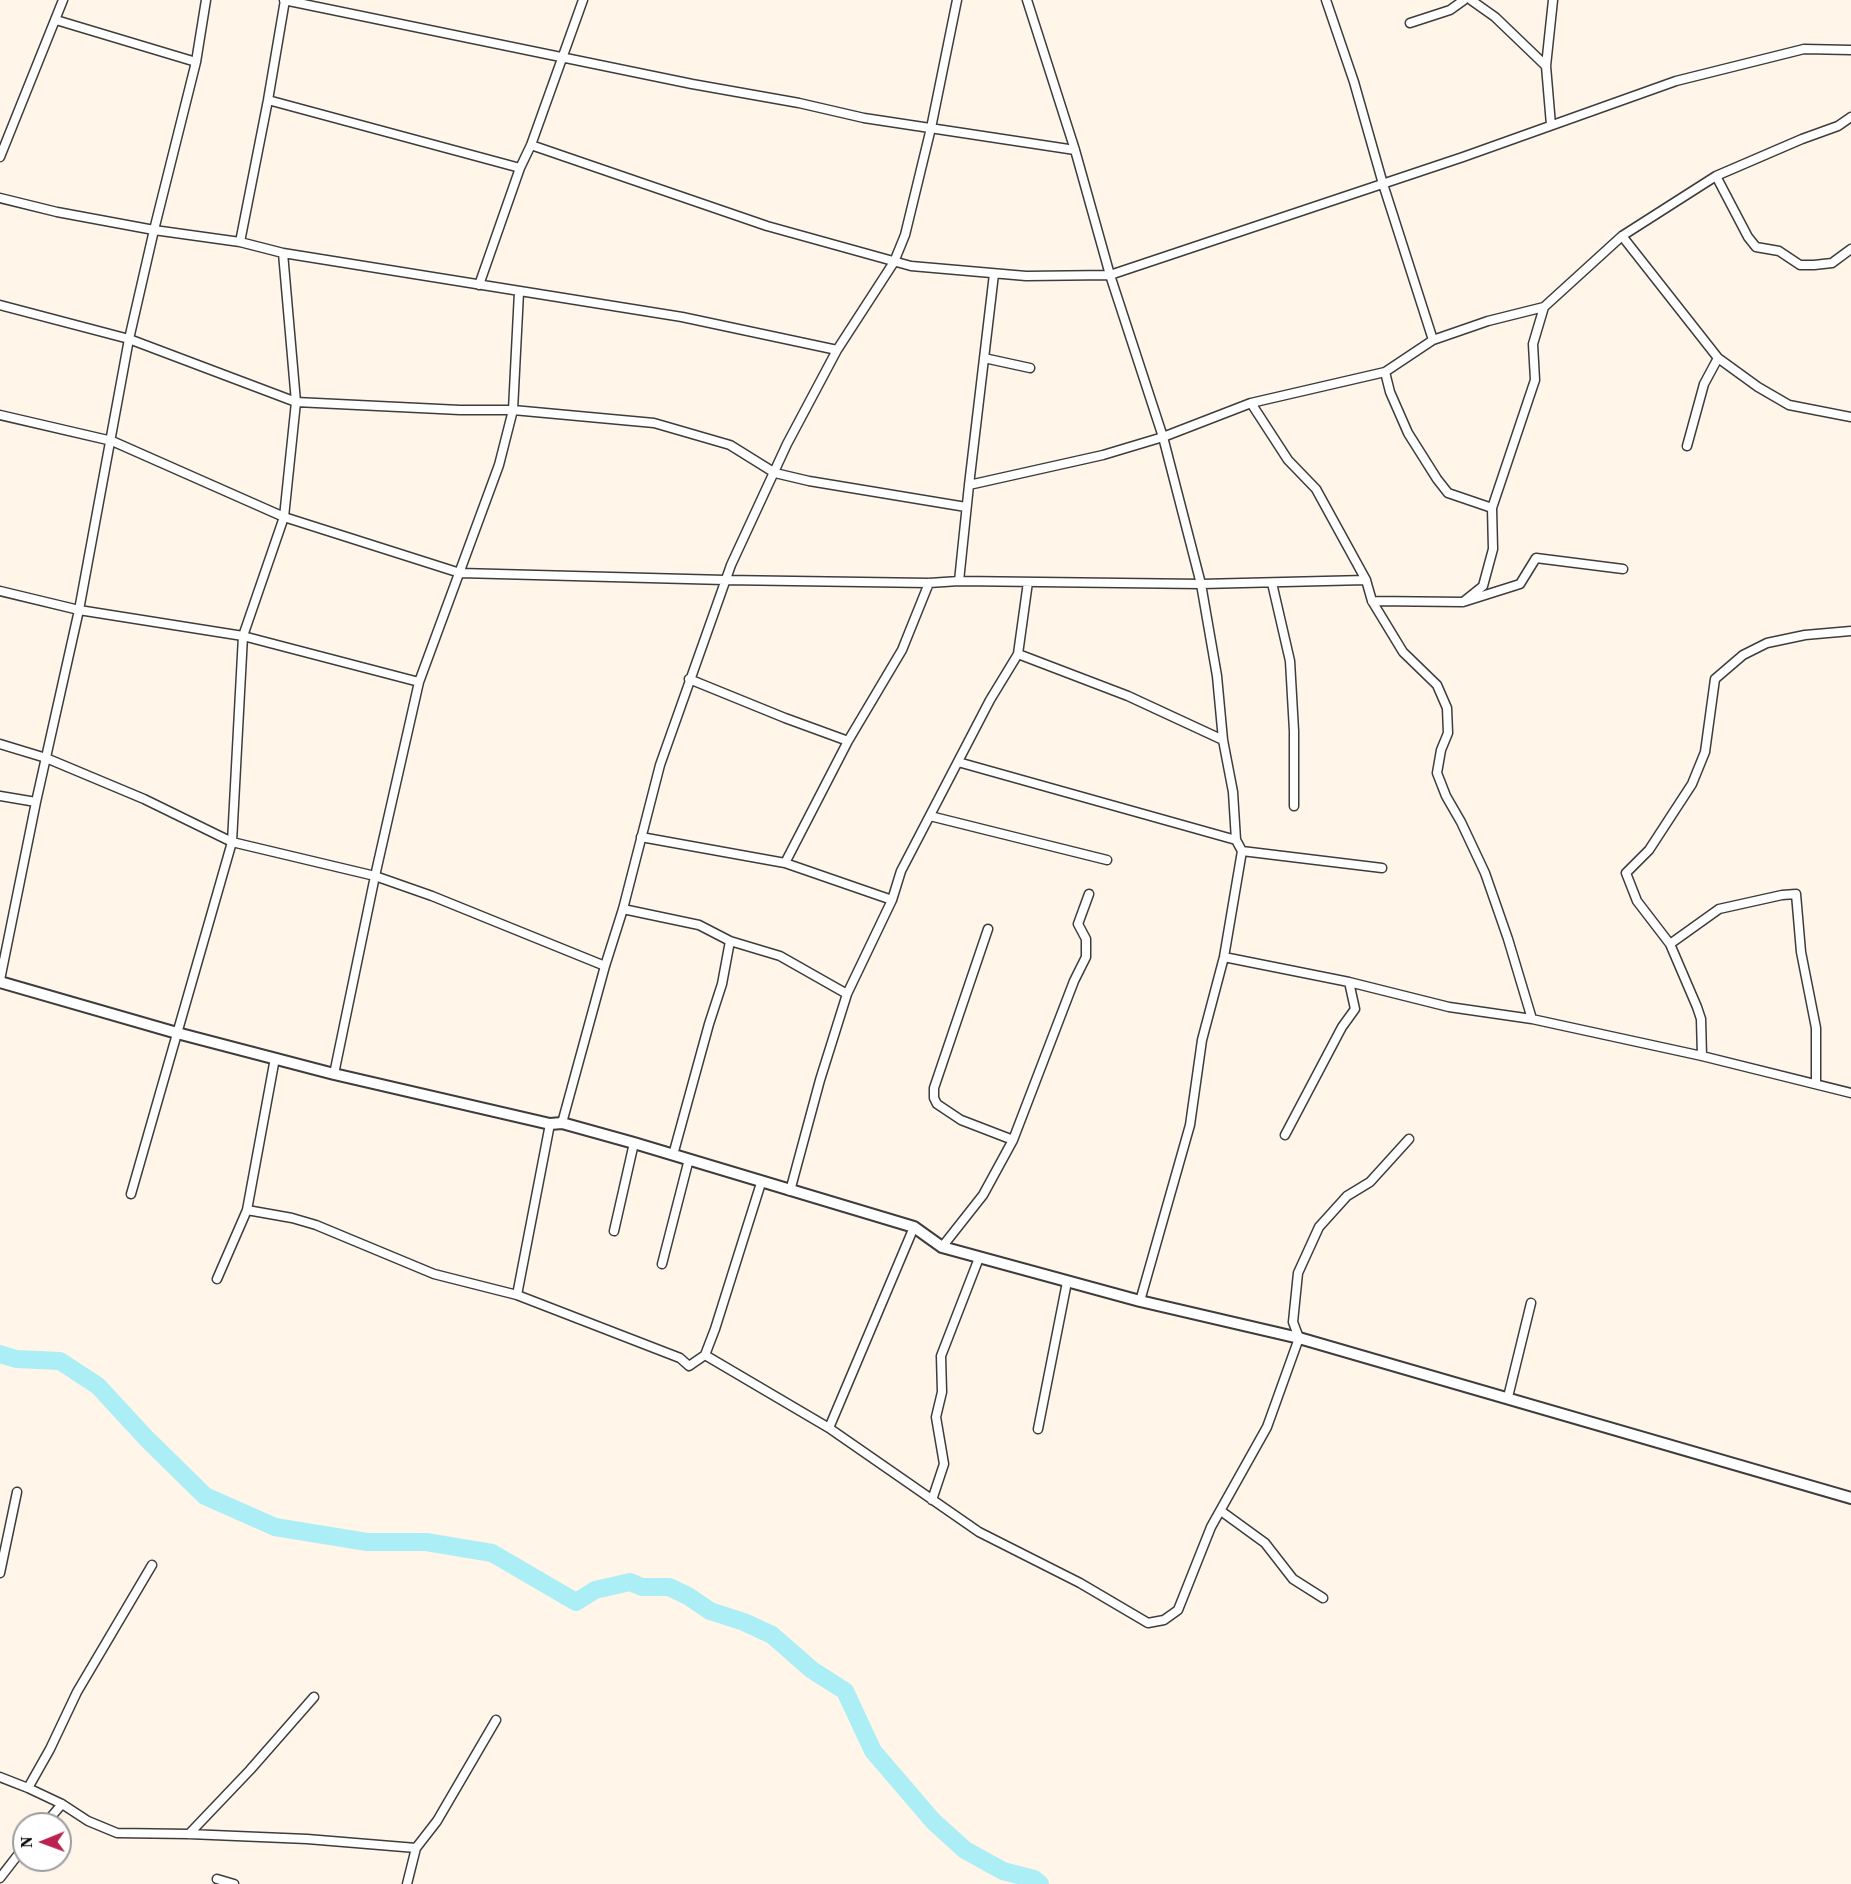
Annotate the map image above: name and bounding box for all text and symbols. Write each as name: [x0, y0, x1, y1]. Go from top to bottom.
north arrow: [12, 1812, 72, 1872]
text: N: [15, 1836, 37, 1848]

